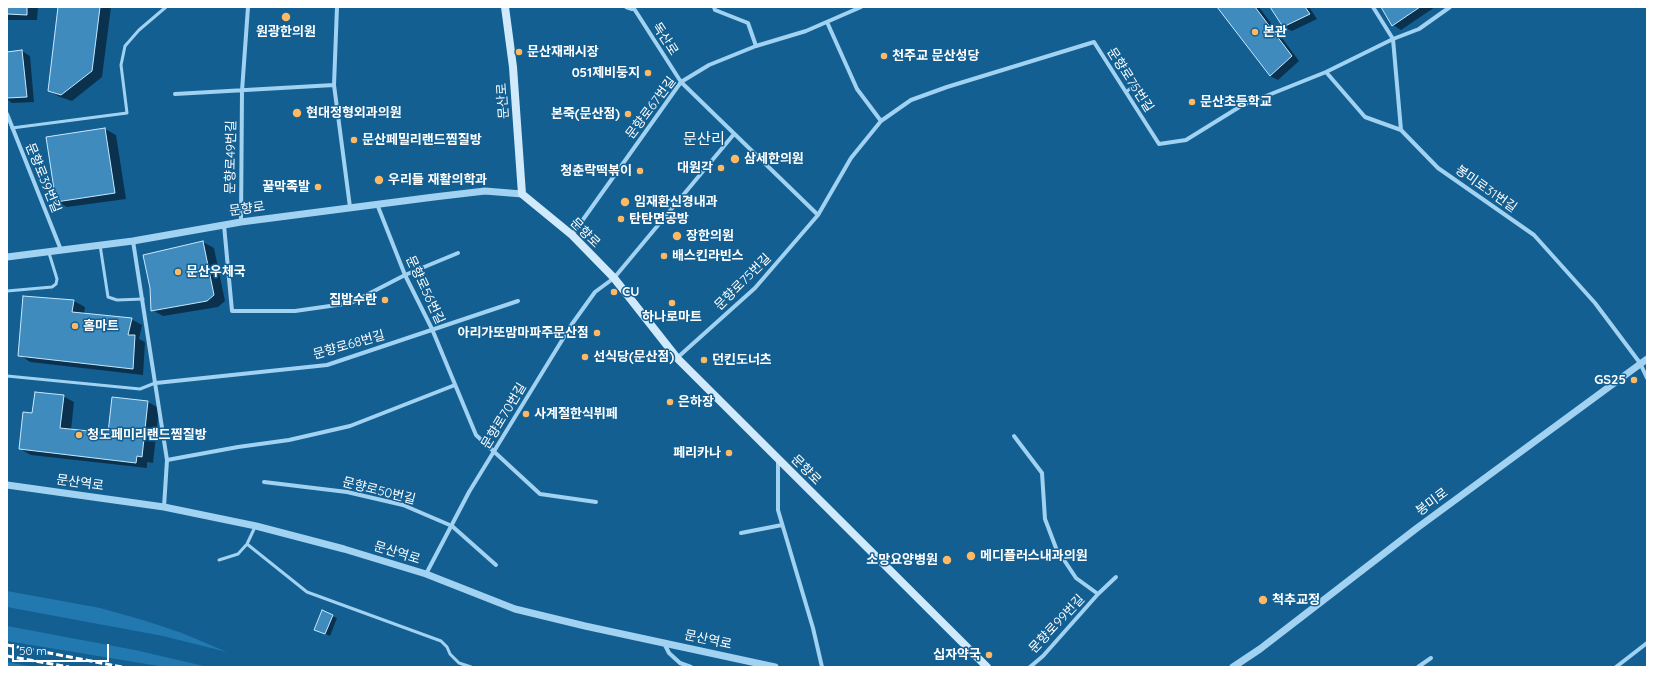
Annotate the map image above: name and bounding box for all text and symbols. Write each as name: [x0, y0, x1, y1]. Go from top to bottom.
marker: 원광한의원: [280, 11, 292, 23]
street label: 독산로: [649, 20, 681, 58]
place label: 원광한의원: [256, 24, 316, 40]
place label: 본관: [1263, 24, 1287, 40]
marker: 본관: [1250, 27, 1260, 37]
place label: 문산재래시장: [527, 44, 599, 60]
street label: 문향로75번길: [1103, 45, 1157, 115]
marker: 문산재래시장: [514, 47, 524, 57]
place label: 천주교 문산성당: [892, 48, 979, 64]
marker: 천주교 문산성당: [879, 51, 889, 61]
place label: 051제비둥지: [572, 65, 640, 81]
marker: 051제비둥지: [643, 68, 653, 78]
street label: 문향로67번길: [623, 74, 679, 142]
street label: 문산로: [494, 83, 512, 119]
place label: 문산초등학교: [1200, 94, 1272, 110]
marker: 문산초등학교: [1187, 97, 1197, 107]
place label: 현대정형외과의원: [306, 105, 402, 121]
place label: 본죽(문산점): [551, 106, 620, 122]
marker: 현대정형외과의원: [291, 107, 303, 119]
marker: 본죽(문산점): [623, 109, 633, 119]
street label: 문향로49번길: [223, 120, 239, 194]
district label: 문산리: [683, 130, 725, 148]
place label: 문산페밀리랜드찜질방: [362, 132, 482, 148]
marker: 문산페밀리랜드찜질방: [349, 135, 359, 145]
street label: 문향로39번길: [22, 141, 64, 215]
place label: 삼세한의원: [744, 151, 804, 167]
marker: 삼세한의원: [729, 153, 741, 165]
place label: 대원각: [677, 160, 713, 176]
street label: 봉미로31번길: [1452, 162, 1520, 216]
place label: 청춘락떡볶이: [560, 163, 632, 179]
marker: 대원각: [716, 163, 726, 173]
marker: 청춘락떡볶이: [635, 166, 645, 176]
place label: 우리들 재활의학과: [388, 172, 487, 188]
marker: 우리들 재활의학과: [373, 174, 385, 186]
place label: 꿀막족발: [262, 179, 310, 195]
marker: 꿀막족발: [313, 182, 323, 192]
place label: 임재환신경내과: [634, 194, 718, 210]
marker: 임재환신경내과: [619, 196, 631, 208]
street label: 문향로: [228, 199, 266, 219]
place label: 탄탄면공방: [629, 211, 689, 227]
marker: 탄탄면공방: [616, 214, 626, 224]
street label: 문향로: [567, 215, 603, 251]
place label: 장한의원: [686, 228, 734, 244]
marker: 장한의원: [671, 230, 683, 242]
place label: 배스킨라빈스: [672, 248, 744, 264]
street label: 문향로75번길: [711, 250, 775, 314]
marker: 배스킨라빈스: [659, 251, 669, 261]
street label: 문향로56번길: [402, 253, 448, 327]
place label: 문산우체국: [186, 264, 246, 280]
marker: 문산우체국: [173, 267, 183, 277]
place label: CU: [622, 284, 639, 300]
marker: CU: [609, 287, 619, 297]
place label: 집밥수란: [329, 292, 377, 308]
marker: 집밥수란: [380, 295, 390, 305]
marker: 하나로마트: [667, 298, 677, 308]
place label: 하나로마트: [642, 309, 702, 325]
place label: 홈마트: [83, 318, 119, 334]
marker: 홈마트: [70, 321, 80, 331]
place label: 아리가또맘마파주문산점: [457, 325, 589, 341]
street label: 문향로68번길: [311, 327, 387, 363]
marker: 아리가또맘마파주문산점: [592, 328, 602, 338]
place label: 선식당(문산점): [593, 349, 674, 365]
marker: 선식당(문산점): [580, 352, 590, 362]
place label: 던킨도너츠: [712, 352, 772, 368]
marker: 던킨도너츠: [699, 355, 709, 365]
place label: GS25: [1594, 372, 1626, 388]
marker: GS25: [1629, 375, 1639, 385]
street label: 문향로70번길: [478, 380, 530, 452]
place label: 은하장: [678, 394, 714, 410]
marker: 은하장: [665, 397, 675, 407]
place label: 사계절한식뷔페: [534, 406, 618, 422]
marker: 사계절한식뷔페: [521, 409, 531, 419]
place label: 청도페미리랜드찜질방: [87, 427, 207, 443]
marker: 청도페미리랜드찜질방: [74, 430, 84, 440]
place label: 페리카나: [673, 445, 721, 461]
marker: 페리카나: [724, 448, 734, 458]
street label: 문향로: [788, 452, 824, 488]
street label: 문산역로: [55, 472, 105, 494]
street label: 문향로50번길: [341, 474, 417, 508]
street label: 봉미로: [1413, 485, 1451, 519]
street label: 문산역로: [372, 539, 422, 567]
place label: 메디플러스내과의원: [980, 548, 1088, 564]
marker: 메디플러스내과의원: [965, 550, 977, 562]
place label: 소망요양병원: [866, 552, 938, 568]
marker: 소망요양병원: [941, 554, 953, 566]
street label: 문향로99번길: [1026, 592, 1088, 656]
place label: 척추교정: [1272, 592, 1320, 608]
marker: 척추교정: [1257, 594, 1269, 606]
street label: 문산역로: [683, 627, 733, 653]
scale bar: [14, 636, 111, 662]
text: 50 m: [19, 643, 47, 658]
place label: 십자약국: [933, 647, 981, 663]
marker: 십자약국: [984, 650, 994, 660]

